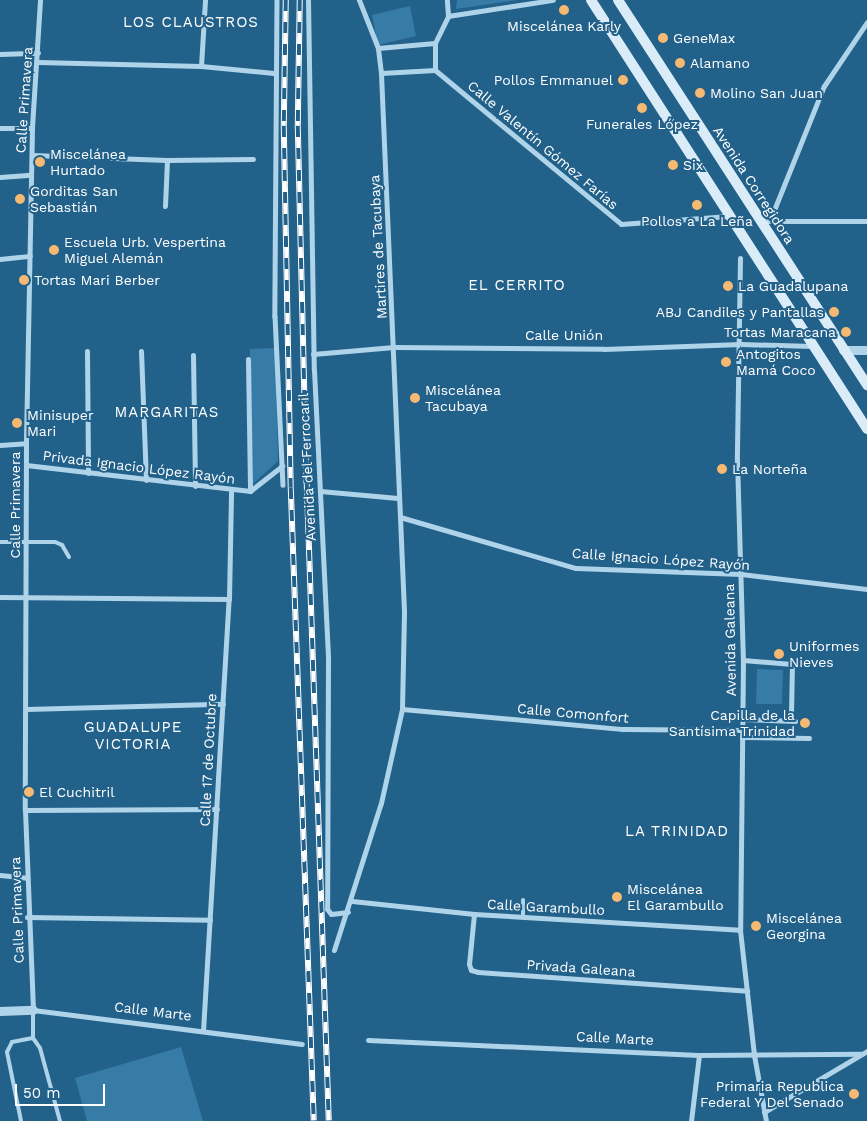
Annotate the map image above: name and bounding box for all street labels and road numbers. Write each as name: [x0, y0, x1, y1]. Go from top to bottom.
street label: Calle Primavera: [12, 46, 36, 154]
street label: Calle Valentín Gómez Farías: [464, 77, 622, 213]
street label: Avenida Corregidora: [710, 123, 798, 247]
street label: Martires de Tacubaya: [366, 174, 390, 320]
street label: Calle Unión: [525, 327, 603, 343]
street label: Avenida del Ferrocaril: [295, 392, 319, 542]
street label: Privada Ignacio López Rayón: [42, 447, 236, 487]
street label: Calle Primavera: [7, 452, 23, 558]
street label: Calle Ignacio López Rayón: [571, 544, 751, 574]
street label: Avenida Galeana: [721, 583, 739, 697]
street label: Calle 17 de Octubre: [196, 693, 220, 827]
street label: Calle Comonfort: [516, 700, 630, 726]
street label: Calle Primavera: [7, 856, 27, 964]
street label: Calle Garambullo: [487, 896, 605, 918]
street label: Privada Galeana: [526, 956, 636, 980]
street label: Calle Marte: [113, 998, 193, 1024]
street label: Calle Marte: [576, 1028, 654, 1048]

